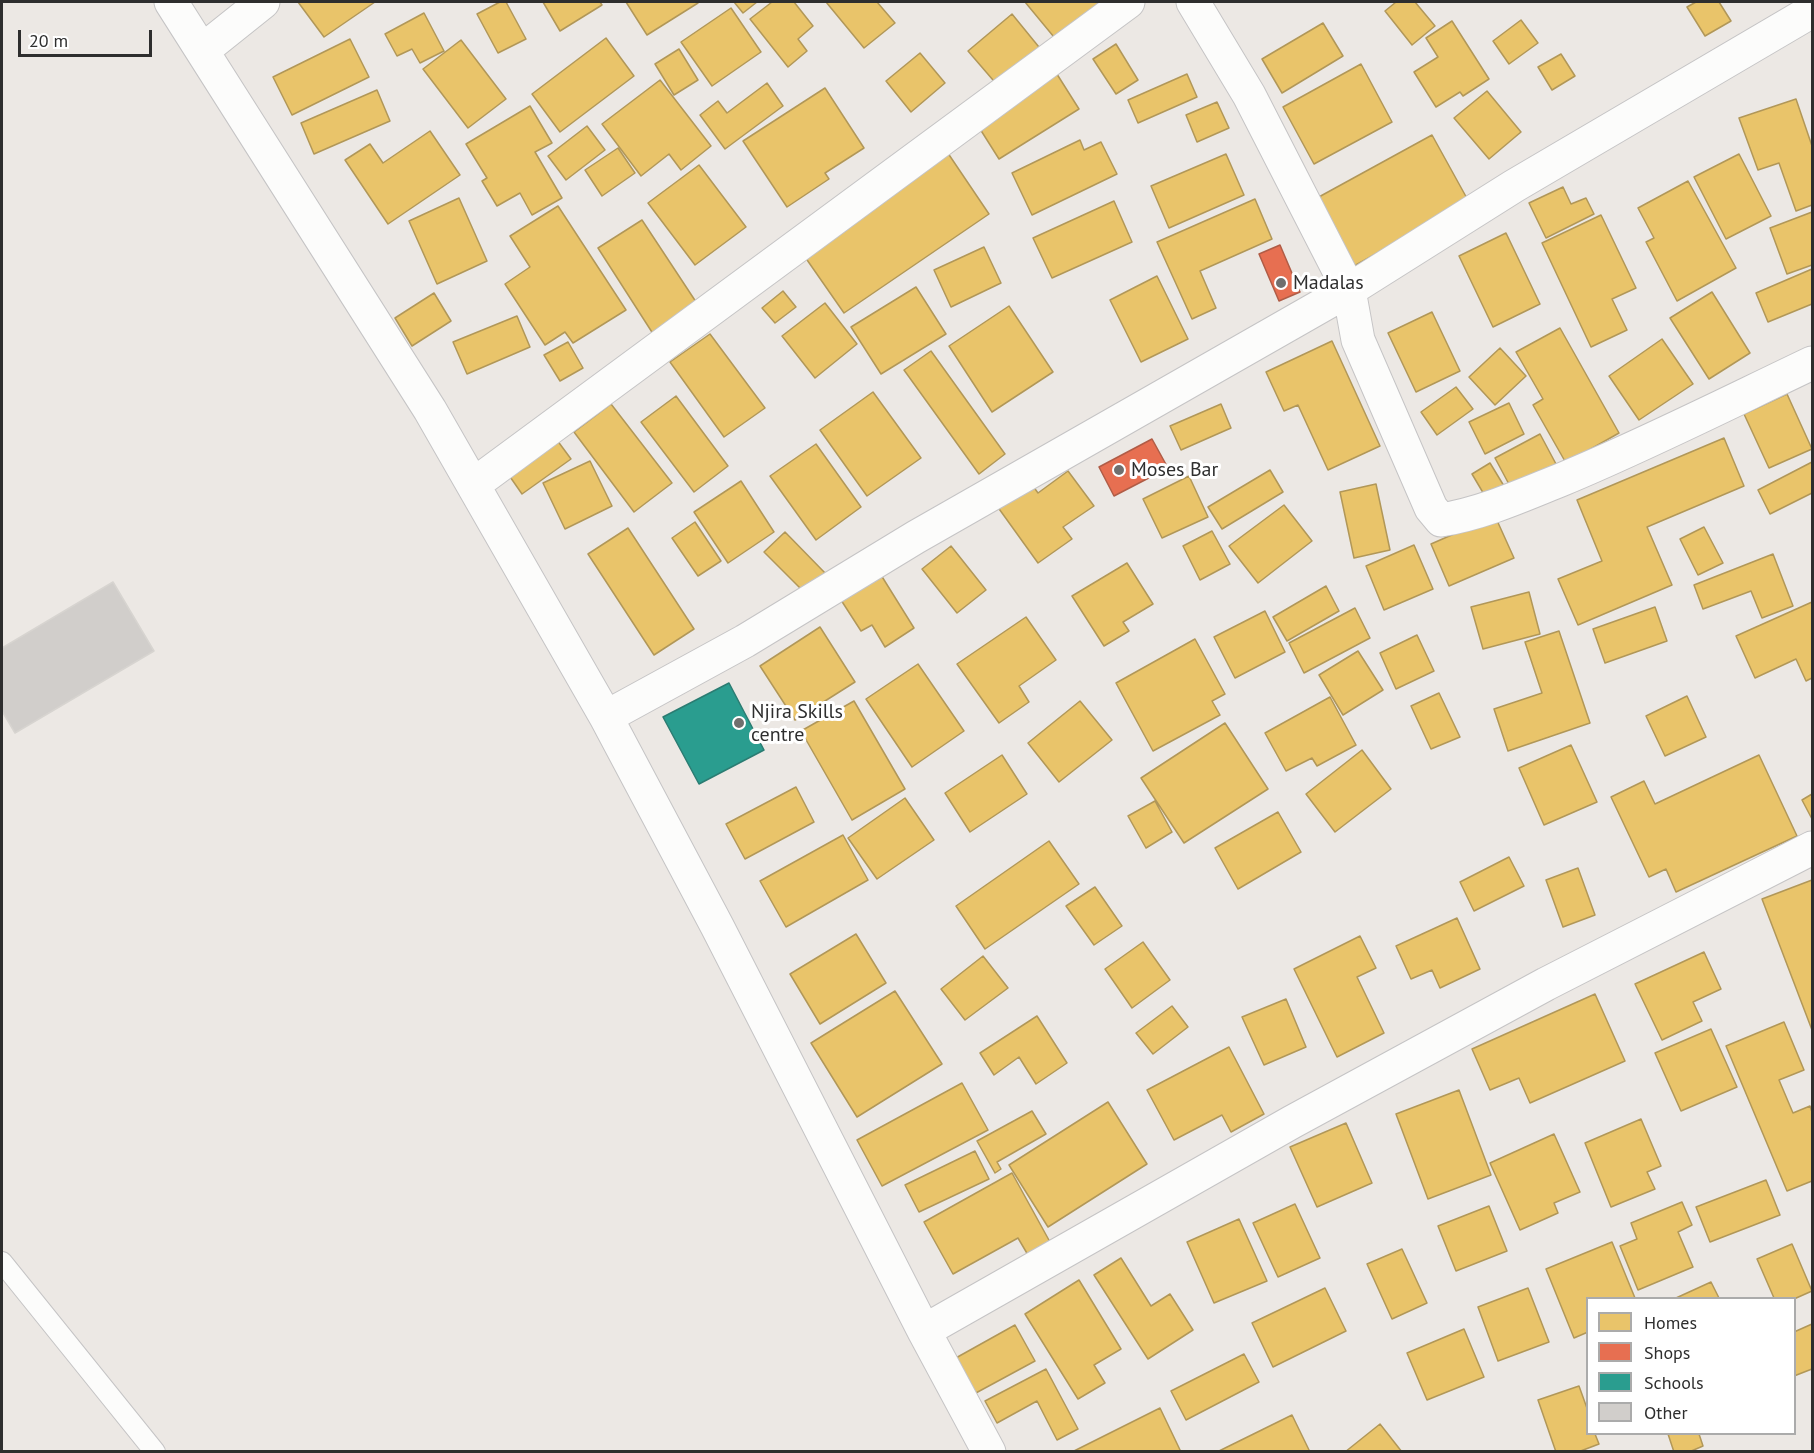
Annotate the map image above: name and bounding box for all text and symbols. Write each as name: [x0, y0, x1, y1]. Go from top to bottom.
scale bar: [21, 18, 154, 56]
text: 20 m: [29, 29, 68, 52]
place label: Madalas: [1293, 271, 1364, 295]
marker: Madalas: [1274, 276, 1288, 290]
place label: Moses Bar: [1131, 458, 1218, 482]
marker: Moses Bar: [1112, 463, 1126, 477]
place label: Njira Skills centre: [751, 700, 843, 747]
marker: Njira Skills centre: [732, 716, 746, 730]
legend: [1586, 1297, 1796, 1435]
text: Homes: [1644, 1311, 1697, 1334]
text: Shops: [1644, 1341, 1690, 1364]
text: Schools: [1644, 1371, 1704, 1394]
text: Other: [1644, 1401, 1688, 1424]

